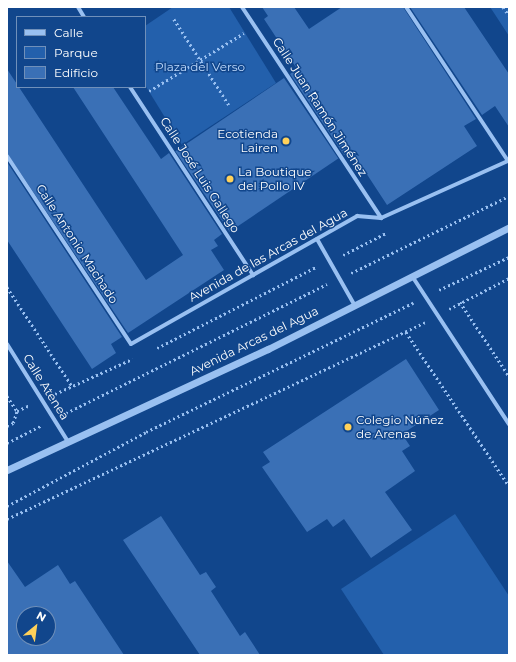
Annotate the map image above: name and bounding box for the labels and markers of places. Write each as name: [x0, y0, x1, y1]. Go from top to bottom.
place label: Ecotienda Lairen: [217, 127, 278, 155]
marker: Ecotienda Lairen: [281, 136, 291, 146]
place label: La Boutique del Pollo IV: [238, 165, 311, 193]
marker: La Boutique del Pollo IV: [225, 174, 235, 184]
place label: Colegio Núñez de Arenas: [356, 413, 444, 441]
marker: Colegio Núñez de Arenas: [343, 422, 353, 432]

